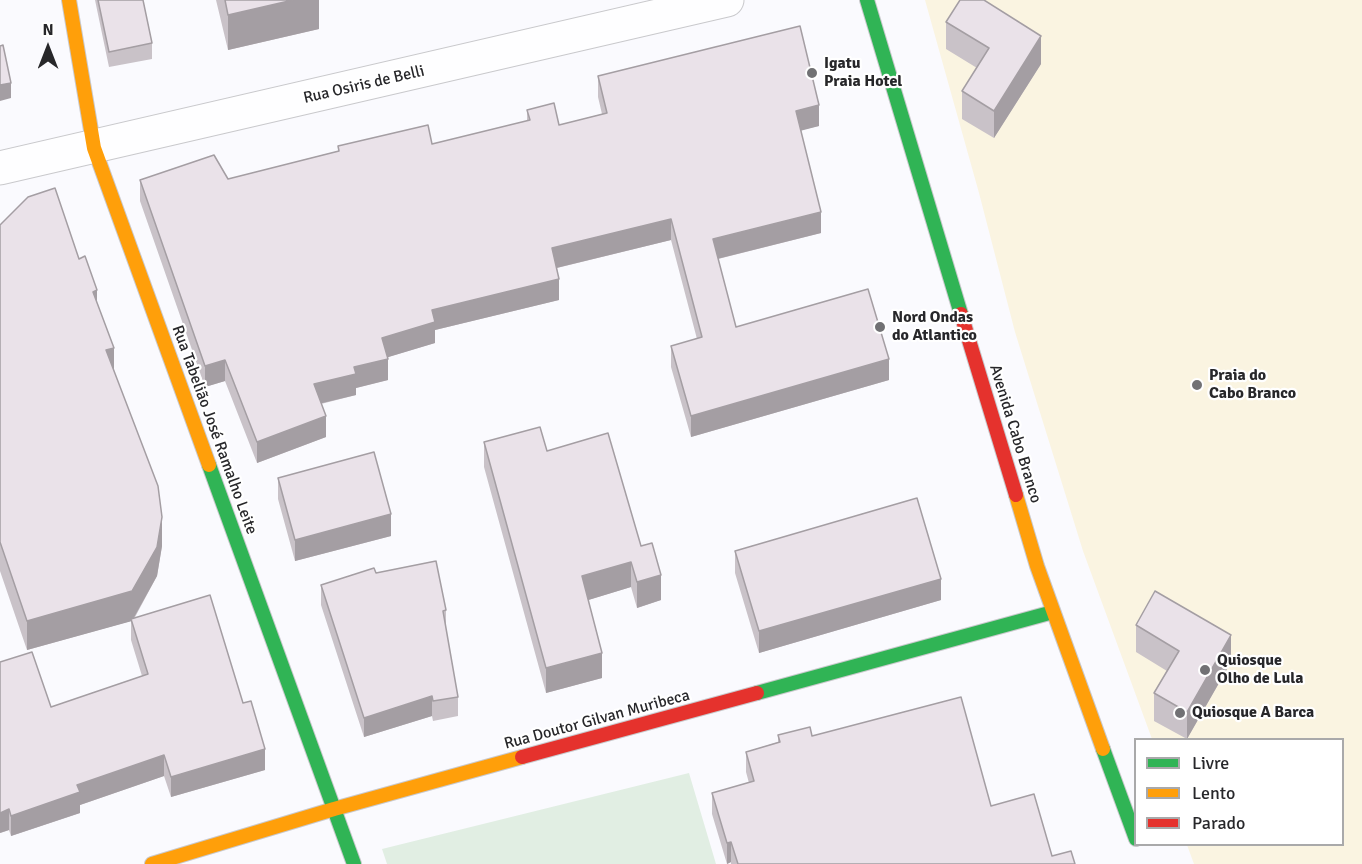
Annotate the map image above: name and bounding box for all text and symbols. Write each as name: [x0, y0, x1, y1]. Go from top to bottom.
north arrow: [18, 18, 78, 78]
text: N: [42, 20, 54, 40]
place label: Igatu Praia Hotel: [824, 54, 902, 92]
street label: Rua Osiris de Belli: [302, 62, 426, 108]
marker: Igatu Praia Hotel: [805, 66, 819, 80]
place label: Nord Ondas do Atlantico: [892, 308, 977, 346]
marker: Nord Ondas do Atlantico: [873, 320, 887, 334]
street label: Rua Tabelião José Ramalho Leite: [167, 323, 261, 537]
street label: Avenida Cabo Branco: [985, 363, 1045, 505]
place label: Praia do Cabo Branco: [1209, 366, 1296, 404]
marker: Praia do Cabo Branco: [1190, 378, 1204, 392]
place label: Quiosque Olho de Lula: [1217, 651, 1304, 689]
marker: Quiosque Olho de Lula: [1198, 663, 1212, 677]
street label: Rua Doutor Gilvan Muribeca: [502, 686, 692, 754]
place label: Quiosque A Barca: [1192, 703, 1314, 723]
marker: Quiosque A Barca: [1173, 706, 1187, 720]
legend: [1134, 738, 1344, 846]
text: Livre: [1192, 752, 1229, 774]
text: Lento: [1192, 782, 1235, 804]
text: Parado: [1192, 812, 1245, 834]

